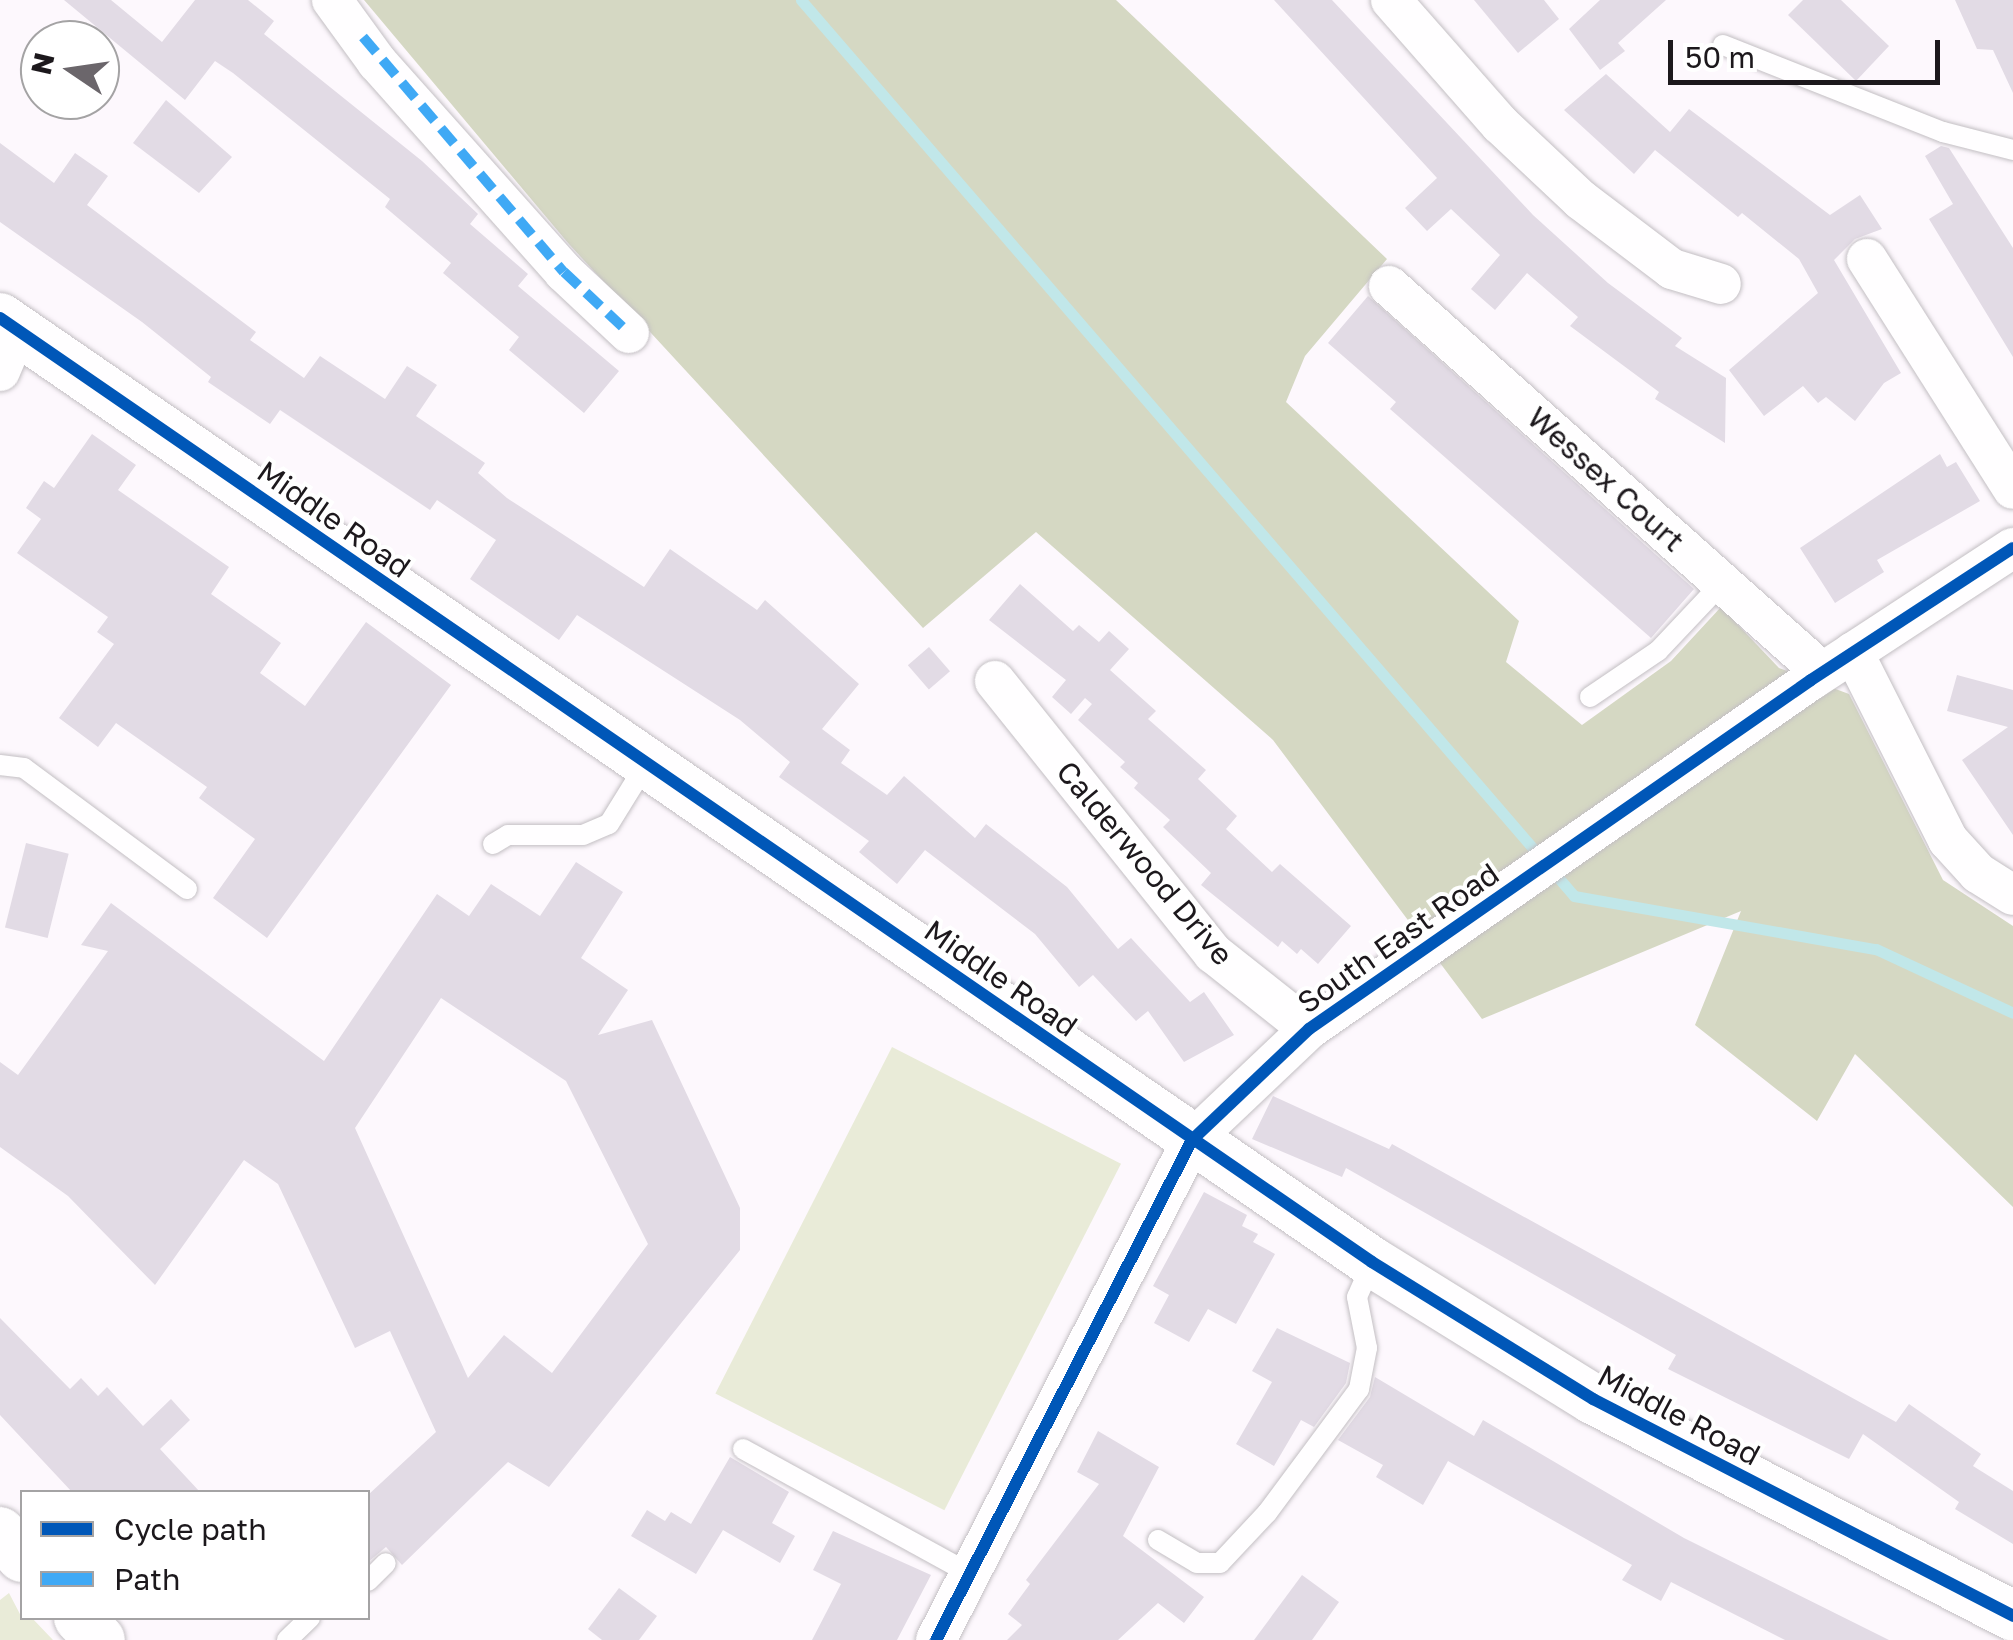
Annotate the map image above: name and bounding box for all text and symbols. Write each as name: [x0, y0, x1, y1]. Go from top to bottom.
north arrow: [20, 20, 120, 120]
scale bar: [1673, 20, 1946, 82]
text: 50 m: [1685, 39, 1755, 75]
text: N: [24, 50, 61, 78]
street label: Wessex Court: [1520, 399, 1692, 559]
street label: Middle Road: [251, 453, 417, 585]
street label: Calderwood Drive: [1049, 754, 1241, 972]
street label: South East Road: [1291, 855, 1505, 1021]
street label: Middle Road: [918, 912, 1084, 1044]
street label: Middle Road: [1592, 1357, 1766, 1473]
legend: [20, 1490, 370, 1620]
text: Cycle path: [114, 1511, 267, 1547]
text: Path: [114, 1561, 180, 1597]

